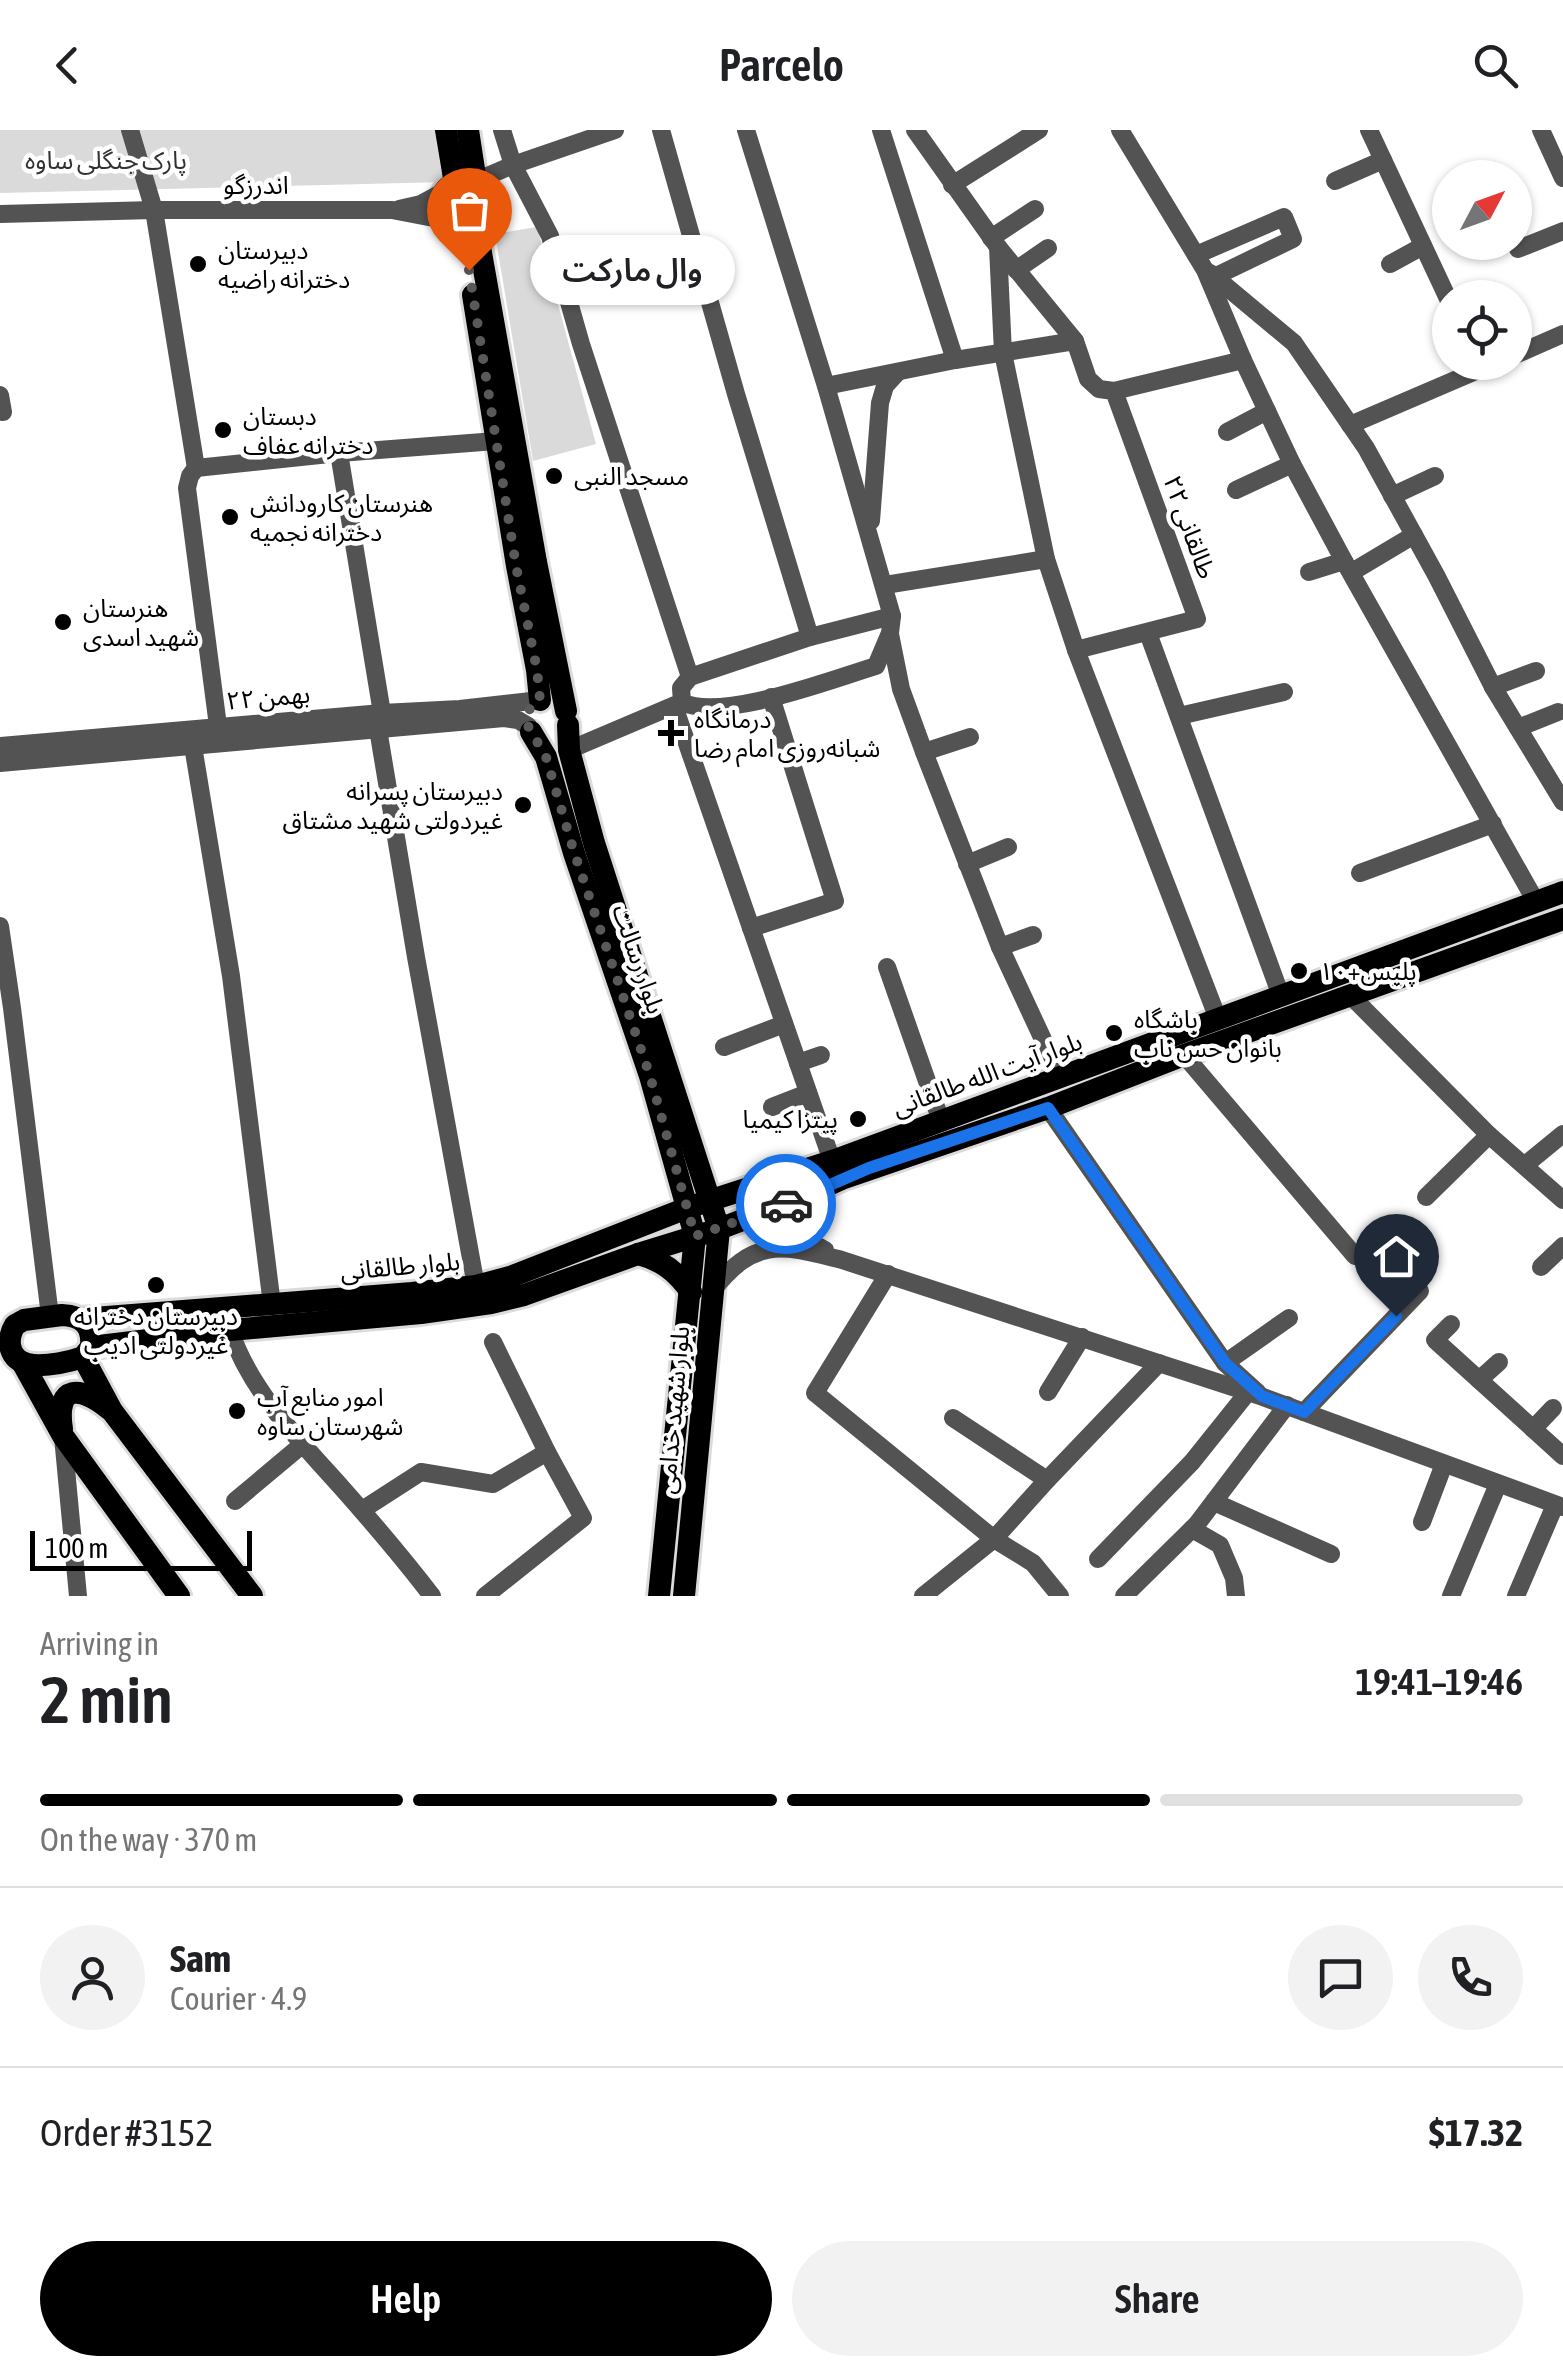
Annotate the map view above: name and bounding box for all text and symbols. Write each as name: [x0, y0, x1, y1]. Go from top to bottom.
icon: back: [40, 38, 95, 93]
icon: search: [1468, 38, 1523, 93]
text: Parcelo: [719, 39, 844, 91]
park label: پارک جنگلی ساوه: [25, 146, 187, 176]
north arrow: [1432, 160, 1532, 260]
map controls: [1432, 160, 1532, 380]
pin: [427, 168, 512, 271]
street label: اندرزگو: [223, 171, 289, 200]
icon: bag: [442, 183, 497, 238]
callout: وال مارکت: [529, 235, 734, 305]
place label: دبیرستان دخترانه راضیه: [218, 236, 350, 294]
text: وال مارکت: [562, 251, 703, 288]
marker: دبیرستان دخترانه راضیه: [187, 253, 209, 275]
button: locate: [1432, 280, 1532, 380]
place label: دبستان دخترانه عفاف: [243, 402, 373, 460]
marker: دبستان دخترانه عفاف: [212, 419, 234, 441]
place label: مسجد النبی: [574, 462, 689, 491]
marker: مسجد النبی: [543, 465, 565, 487]
street label: طالقانی ۲۲: [1158, 472, 1222, 583]
place label: هنرستان کارودانش دخترانه نجمیه: [250, 489, 433, 547]
marker: هنرستان کارودانش دخترانه نجمیه: [219, 506, 241, 528]
place label: هنرستان شهید اسدی: [83, 594, 199, 652]
marker: هنرستان شهید اسدی: [52, 611, 74, 633]
street label: ۲۲ بهمن: [225, 679, 311, 716]
place label: درمانگاه شبانه‌روزی امام رضا: [694, 705, 880, 768]
marker: درمانگاه شبانه‌روزی امام رضا: [658, 720, 684, 746]
place label: دبیرستان پسرانه غیردولتی شهید مشتاق: [283, 777, 503, 835]
marker: دبیرستان پسرانه غیردولتی شهید مشتاق: [512, 794, 534, 816]
street label: بلوار رسالت: [606, 901, 671, 1018]
place label: پلیس+۱۰: [1319, 957, 1417, 987]
marker: پلیس+۱۰: [1288, 960, 1310, 982]
place label: باشگاه بانوان حس ناب: [1134, 1005, 1282, 1063]
marker: باشگاه بانوان حس ناب: [1103, 1022, 1125, 1044]
street label: بلوار آیت الله طالقانی: [888, 1027, 1086, 1122]
place label: پیتزا کیمیا: [743, 1105, 838, 1135]
marker: پیتزا کیمیا: [847, 1108, 869, 1130]
courier: [736, 1154, 836, 1254]
icon: car: [759, 1177, 814, 1232]
pin: [1354, 1214, 1439, 1317]
icon: home: [1369, 1229, 1424, 1284]
street label: بلوار طالقانی: [339, 1247, 461, 1286]
marker: دبیرستان دخترانه غیردولتی ادیب: [145, 1274, 167, 1296]
place label: دبیرستان دخترانه غیردولتی ادیب: [74, 1302, 238, 1360]
street label: بلوار شهید خدامی: [652, 1325, 695, 1495]
place label: امور منابع آب شهرستان ساوه: [257, 1383, 403, 1441]
marker: امور منابع آب شهرستان ساوه: [226, 1400, 248, 1422]
scale bar: [30, 1526, 252, 1570]
text: 100 m: [45, 1532, 108, 1564]
text: Arriving in: [40, 1625, 159, 1662]
text: 19:41–19:46: [1355, 1660, 1523, 1703]
text: 2 min: [40, 1662, 173, 1737]
text: On the way · 370 m: [40, 1821, 257, 1858]
button: person: [40, 1925, 145, 2030]
button: chat: [1288, 1925, 1393, 2030]
button: phone: [1418, 1925, 1523, 2030]
text: Sam: [170, 1937, 231, 1980]
text: Courier · 4.9: [170, 1980, 307, 2017]
text: Order #3152: [40, 2111, 213, 2154]
text: $17.32: [1429, 2111, 1523, 2154]
button: Help: [40, 2241, 772, 2356]
button: Share: [792, 2241, 1523, 2356]

